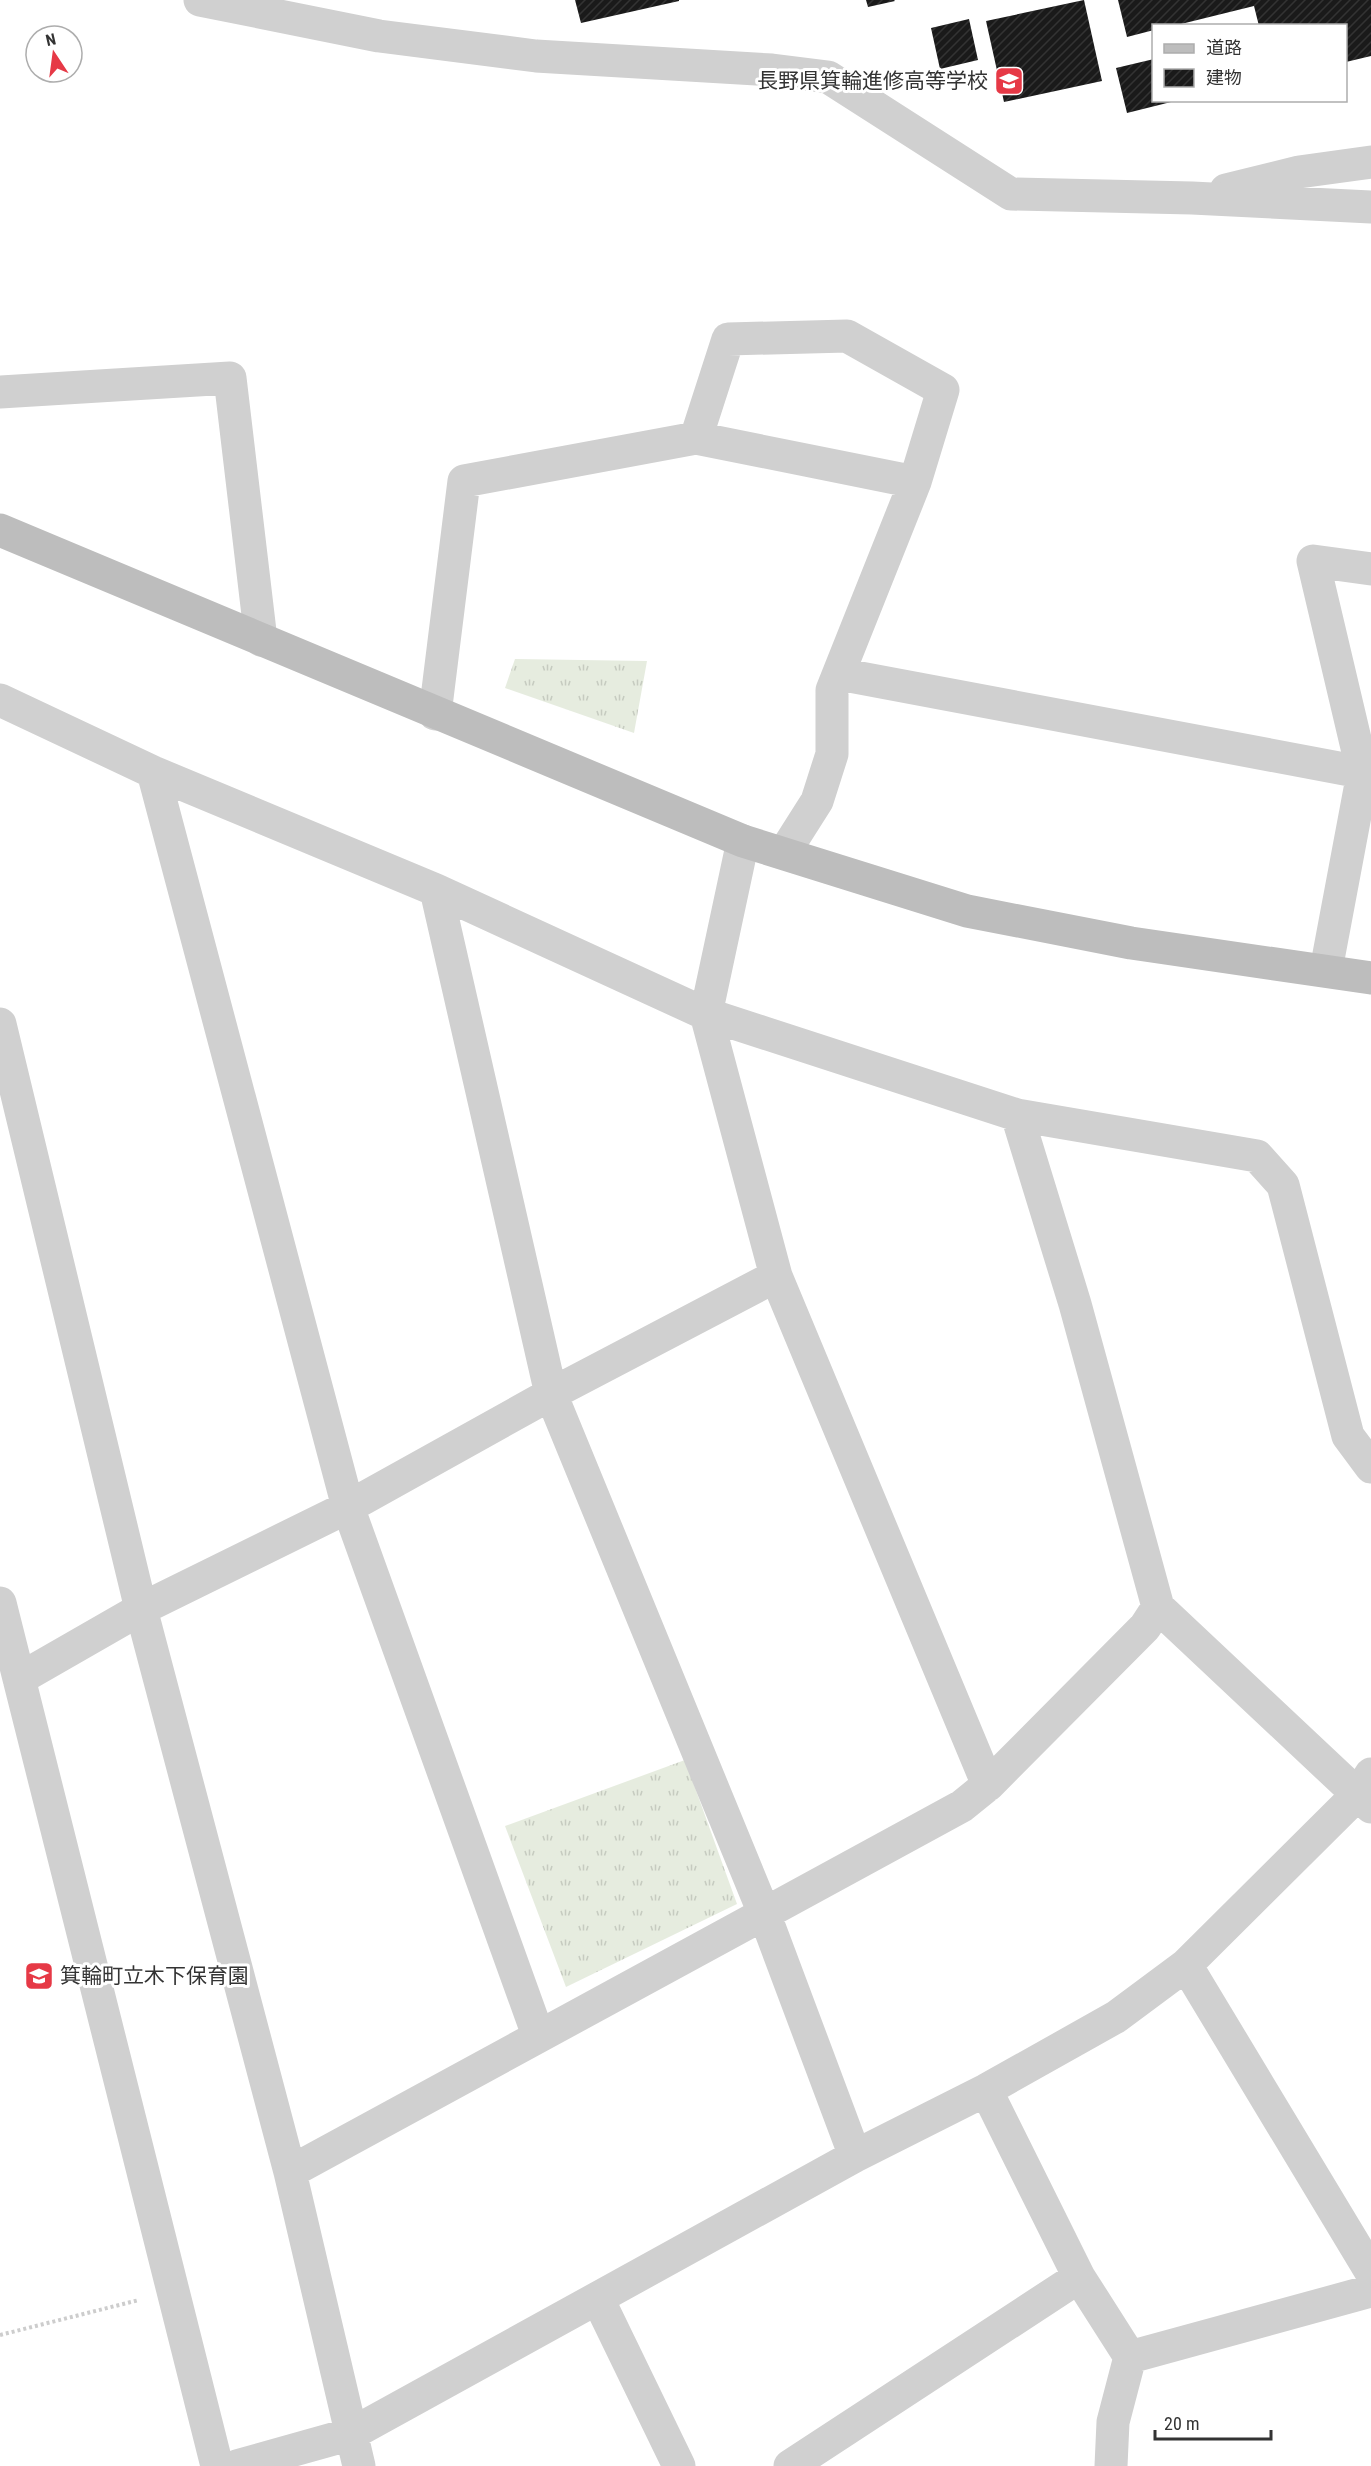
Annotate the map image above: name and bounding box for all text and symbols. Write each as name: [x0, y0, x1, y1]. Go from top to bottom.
north arrow: [24, 24, 84, 84]
legend: [1152, 24, 1347, 102]
text: N: [44, 30, 58, 50]
text: 道路: [1206, 37, 1242, 58]
school or university icon: 長野県箕輪進修高等学校: [993, 65, 1025, 97]
text: 建物: [1206, 67, 1242, 88]
place label: 長野県箕輪進修高等学校: [757, 69, 988, 93]
school or university icon: 箕輪町立木下保育園: [23, 1960, 55, 1992]
place label: 箕輪町立木下保育園: [60, 1964, 249, 1988]
scale bar: [1155, 2403, 1270, 2441]
text: 20 m: [1164, 2413, 1199, 2434]

